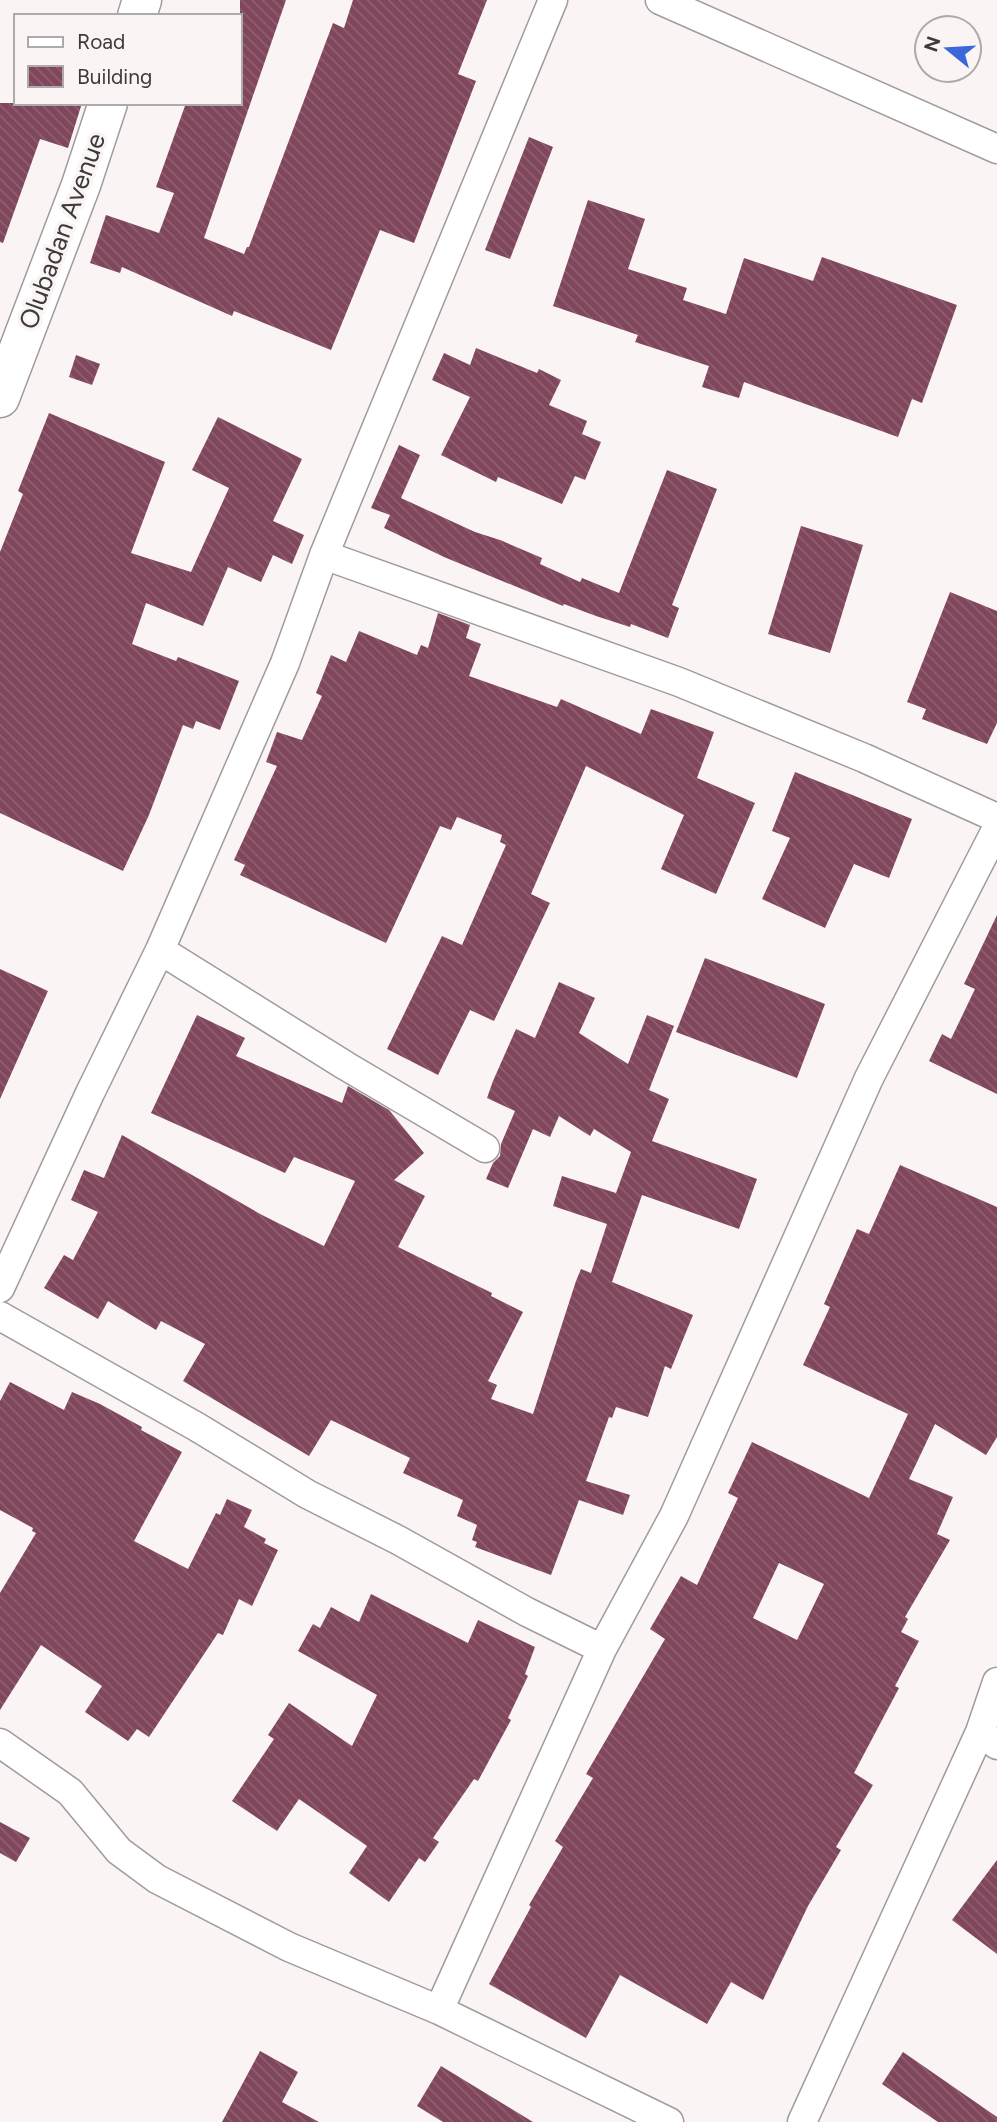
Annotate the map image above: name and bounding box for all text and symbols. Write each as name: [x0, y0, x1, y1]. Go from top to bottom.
legend: [14, 14, 242, 105]
north arrow: [913, 14, 983, 84]
text: Road: [77, 29, 125, 54]
text: N: [919, 33, 946, 54]
text: Building: [77, 64, 152, 89]
street label: Olubadan Avenue: [12, 129, 112, 333]

